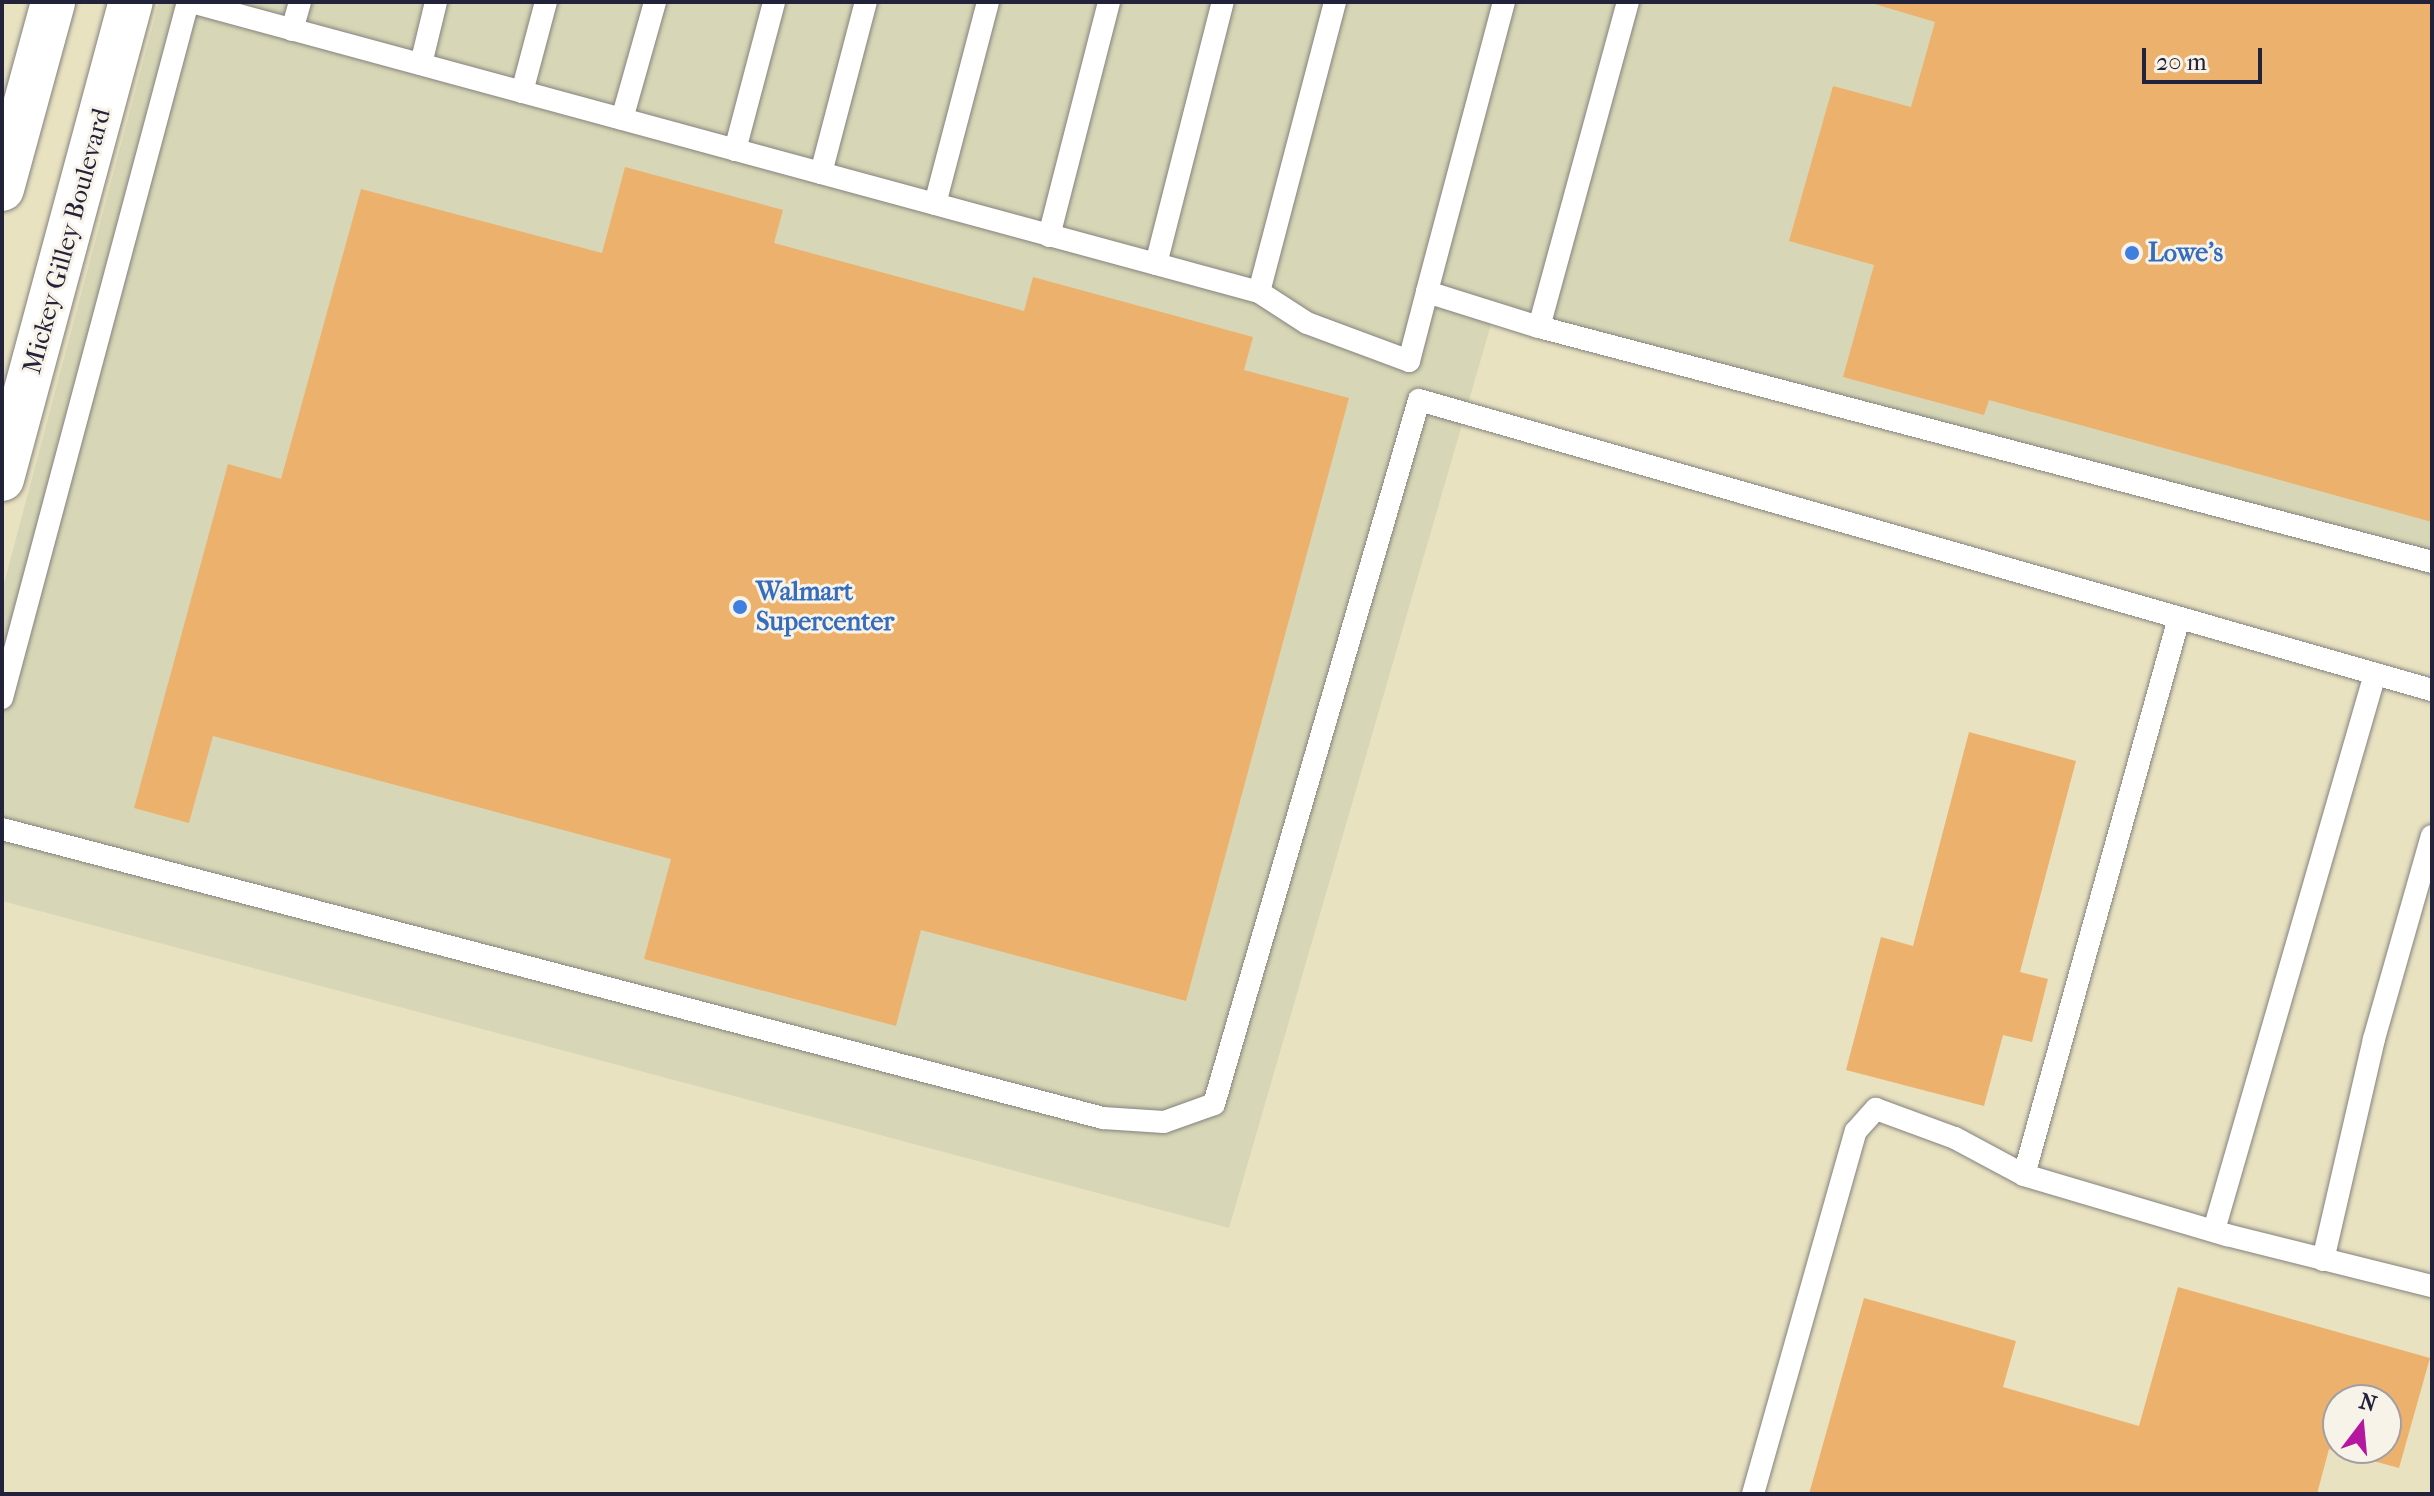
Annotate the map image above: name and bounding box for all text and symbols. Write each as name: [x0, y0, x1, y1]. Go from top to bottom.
scale bar: [2146, 32, 2266, 82]
text: 20 m: [2156, 48, 2207, 76]
street label: Mickey Gilley Boulevard: [17, 105, 117, 377]
place label: Lowe's: [2148, 237, 2223, 269]
marker: Lowe's: [2123, 244, 2141, 262]
place label: Walmart Supercenter: [756, 576, 894, 638]
marker: Walmart Supercenter: [731, 598, 749, 616]
north arrow: [2322, 1384, 2402, 1464]
text: N: [2356, 1388, 2380, 1418]

